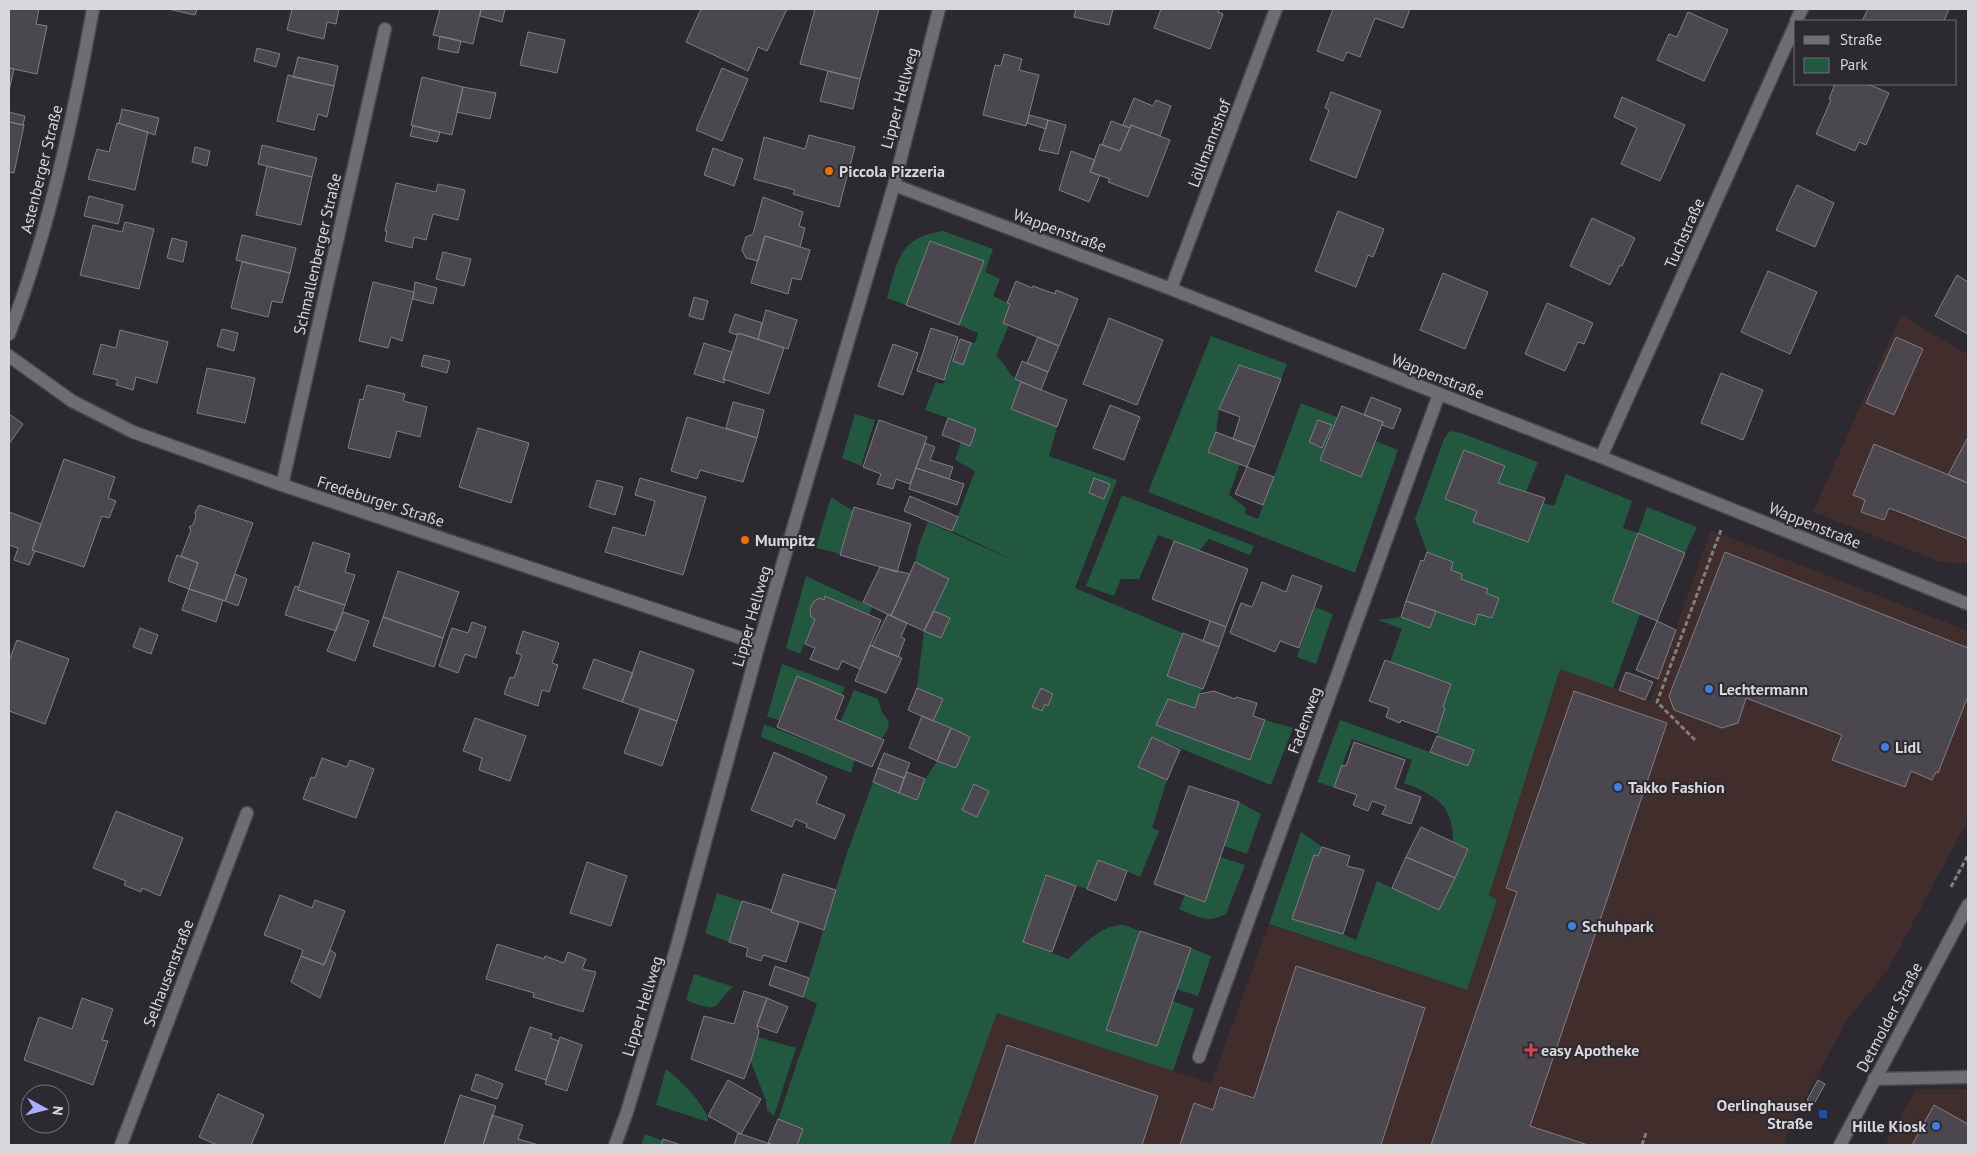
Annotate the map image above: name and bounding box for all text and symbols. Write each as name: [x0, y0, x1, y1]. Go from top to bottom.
legend: [1794, 20, 1957, 85]
text: Straße: [1840, 30, 1882, 49]
street label: Lipper Hellweg: [876, 45, 922, 151]
text: Park: [1840, 55, 1868, 74]
street label: Löllmannshof: [1183, 95, 1235, 190]
street label: Astenberger Straße: [15, 103, 67, 235]
place label: Piccola Pizzeria: [839, 161, 945, 181]
marker: Piccola Pizzeria: [823, 165, 835, 177]
street label: Schmallenberger Straße: [289, 171, 345, 337]
street label: Tuchstraße: [1660, 195, 1708, 271]
street label: Wappenstraße: [1011, 204, 1109, 256]
street label: Wappenstraße: [1389, 349, 1487, 403]
street label: Fredeburger Straße: [315, 471, 447, 531]
street label: Wappenstraße: [1766, 497, 1864, 553]
place label: Mumpitz: [755, 530, 815, 550]
marker: Mumpitz: [739, 534, 751, 546]
street label: Lipper Hellweg: [727, 563, 775, 669]
place label: Lechtermann: [1719, 679, 1808, 699]
marker: Lechtermann: [1703, 683, 1715, 695]
street label: Fadenweg: [1283, 684, 1325, 756]
place label: Lidl: [1895, 737, 1921, 757]
marker: Lidl: [1879, 741, 1891, 753]
place label: Takko Fashion: [1628, 777, 1725, 797]
marker: Takko Fashion: [1612, 781, 1624, 793]
street label: Selhausenstraße: [138, 916, 198, 1030]
place label: Schuhpark: [1582, 916, 1654, 936]
marker: Schuhpark: [1566, 920, 1578, 932]
street label: Lipper Hellweg: [617, 953, 667, 1059]
street label: Detmolder Straße: [1852, 959, 1926, 1075]
place label: easy Apotheke: [1541, 1040, 1639, 1060]
marker: easy Apotheke: [1525, 1044, 1537, 1056]
north arrow: [20, 1084, 70, 1134]
place label: Oerlinghauser Straße: [1716, 1095, 1813, 1133]
text: N: [48, 1105, 67, 1116]
marker: Oerlinghauser Straße: [1817, 1108, 1829, 1120]
place label: Hille Kiosk: [1852, 1116, 1926, 1136]
marker: Hille Kiosk: [1930, 1120, 1942, 1132]

